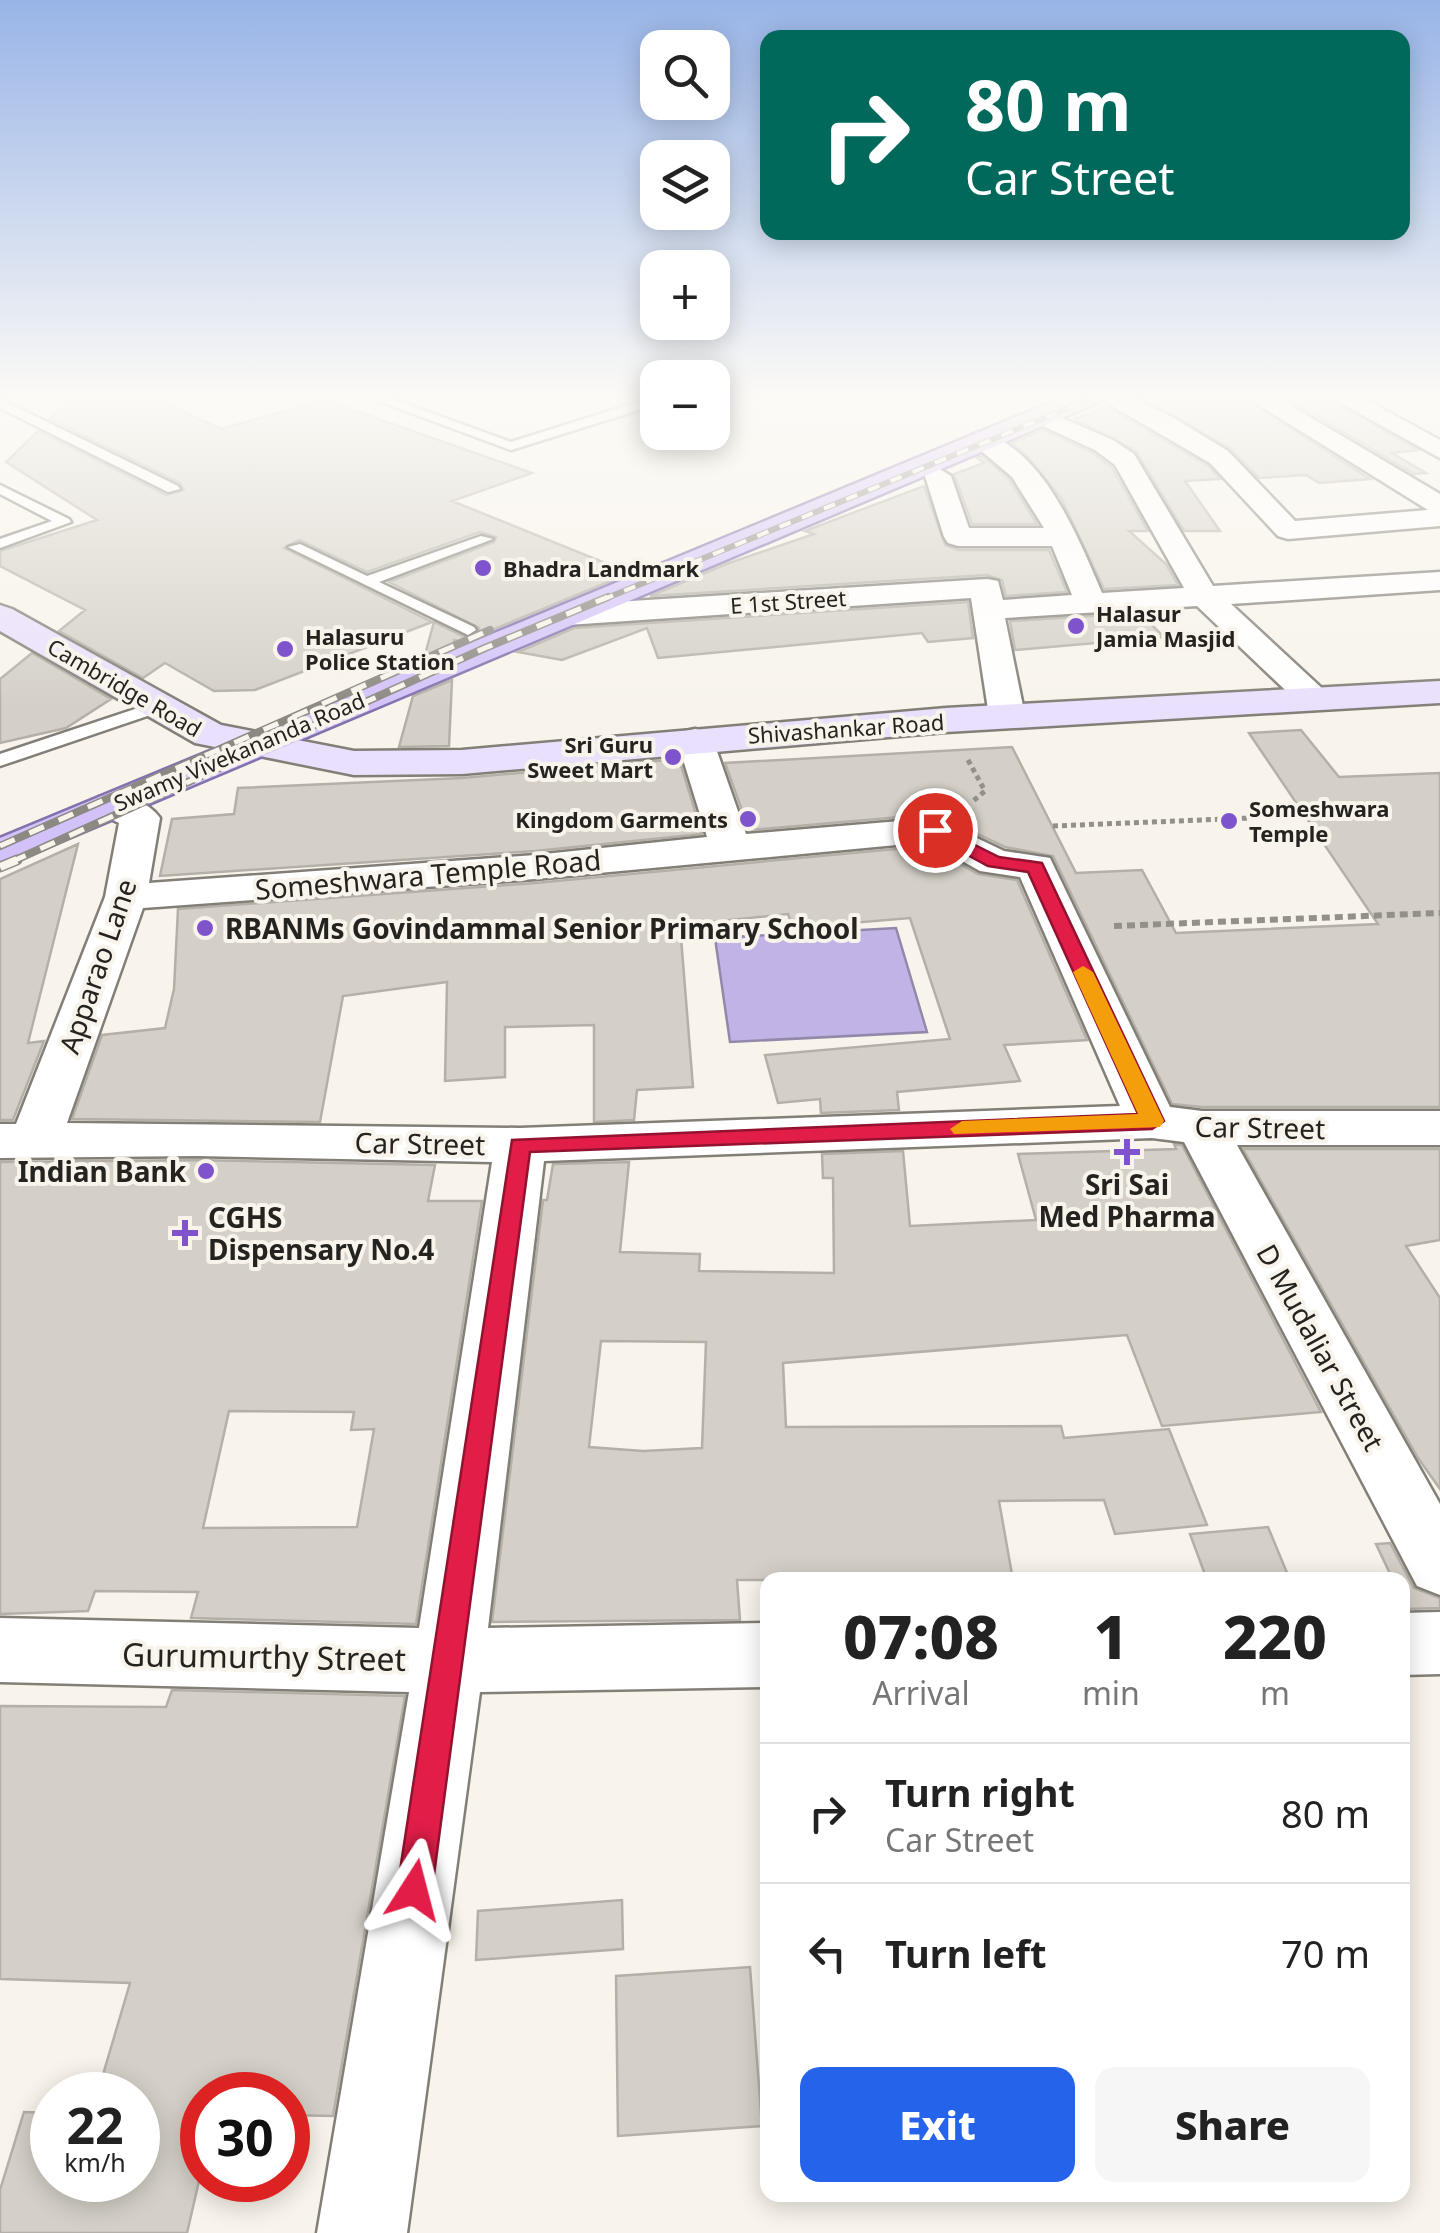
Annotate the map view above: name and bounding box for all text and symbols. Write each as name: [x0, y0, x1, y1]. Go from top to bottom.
map controls: [640, 30, 730, 450]
button: search: [640, 30, 730, 120]
text: 80 m: [965, 56, 1132, 152]
icon: right: [800, 70, 930, 200]
button: layers: [640, 140, 730, 230]
text: Car Street: [965, 147, 1175, 208]
button: +: [640, 250, 730, 340]
button: −: [640, 360, 730, 450]
place label: Bhadra Landmark: [503, 553, 699, 583]
marker: Bhadra Landmark: [472, 557, 494, 579]
street label: E 1st Street: [729, 582, 847, 620]
place label: Halasur Jamia Masjid: [1094, 598, 1235, 653]
marker: Halasur Jamia Masjid: [1065, 615, 1087, 637]
place label: Halasuru Police Station: [305, 621, 455, 676]
street label: Cambridge Road: [43, 631, 207, 743]
marker: Halasuru Police Station: [274, 638, 296, 660]
street label: Swamy Vivekananda Road: [109, 684, 369, 818]
street label: Shivashankar Road: [747, 706, 945, 750]
place label: Sri Guru Sweet Mart: [527, 729, 653, 784]
marker: Sri Guru Sweet Mart: [662, 746, 684, 768]
pin: [893, 788, 978, 873]
place label: Someshwara Temple: [1249, 793, 1389, 848]
icon: arrive: [908, 803, 963, 858]
place label: Kingdom Garments: [515, 804, 728, 834]
marker: Kingdom Garments: [737, 808, 759, 830]
marker: Someshwara Temple: [1218, 810, 1240, 832]
street label: Someshwara Temple Road: [253, 840, 603, 908]
street label: Apparao Lane: [49, 874, 145, 1058]
place label: RBANMs Govindammal Senior Primary School: [225, 909, 859, 947]
marker: RBANMs Govindammal Senior Primary School: [194, 917, 216, 939]
street label: Car Street: [1194, 1107, 1326, 1147]
street label: Car Street: [354, 1123, 486, 1163]
marker: Sri Sai Med Pharma: [1116, 1141, 1138, 1163]
place label: Indian Bank: [18, 1152, 187, 1190]
marker: Indian Bank: [195, 1160, 217, 1182]
place label: Sri Sai Med Pharma: [1038, 1165, 1216, 1235]
place label: CGHS Dispensary No.4: [208, 1198, 434, 1268]
marker: CGHS Dispensary No.4: [172, 1220, 198, 1246]
street label: D Mudaliar Street: [1249, 1237, 1393, 1457]
text: 07:08: [843, 1595, 999, 1677]
text: 1: [1094, 1595, 1128, 1677]
text: 220: [1223, 1595, 1327, 1677]
street label: Gurumurthy Street: [121, 1632, 407, 1680]
text: Arrival: [872, 1671, 970, 1714]
text: min: [1082, 1671, 1140, 1714]
text: m: [1260, 1671, 1290, 1714]
text: Turn right: [885, 1766, 1075, 1818]
icon: right: [800, 1786, 855, 1841]
text: 80 m: [1281, 1787, 1370, 1839]
text: Car Street: [885, 1818, 1034, 1861]
position arrow: [362, 1838, 466, 1942]
icon: left: [800, 1926, 855, 1981]
text: Turn left: [885, 1927, 1047, 1979]
text: 70 m: [1281, 1927, 1370, 1979]
button: Exit: [800, 2067, 1075, 2182]
button: Share: [1095, 2067, 1370, 2182]
speed limit sign: 30: [180, 2072, 310, 2202]
text: 22: [66, 2091, 124, 2159]
text: km/h: [64, 2145, 126, 2179]

